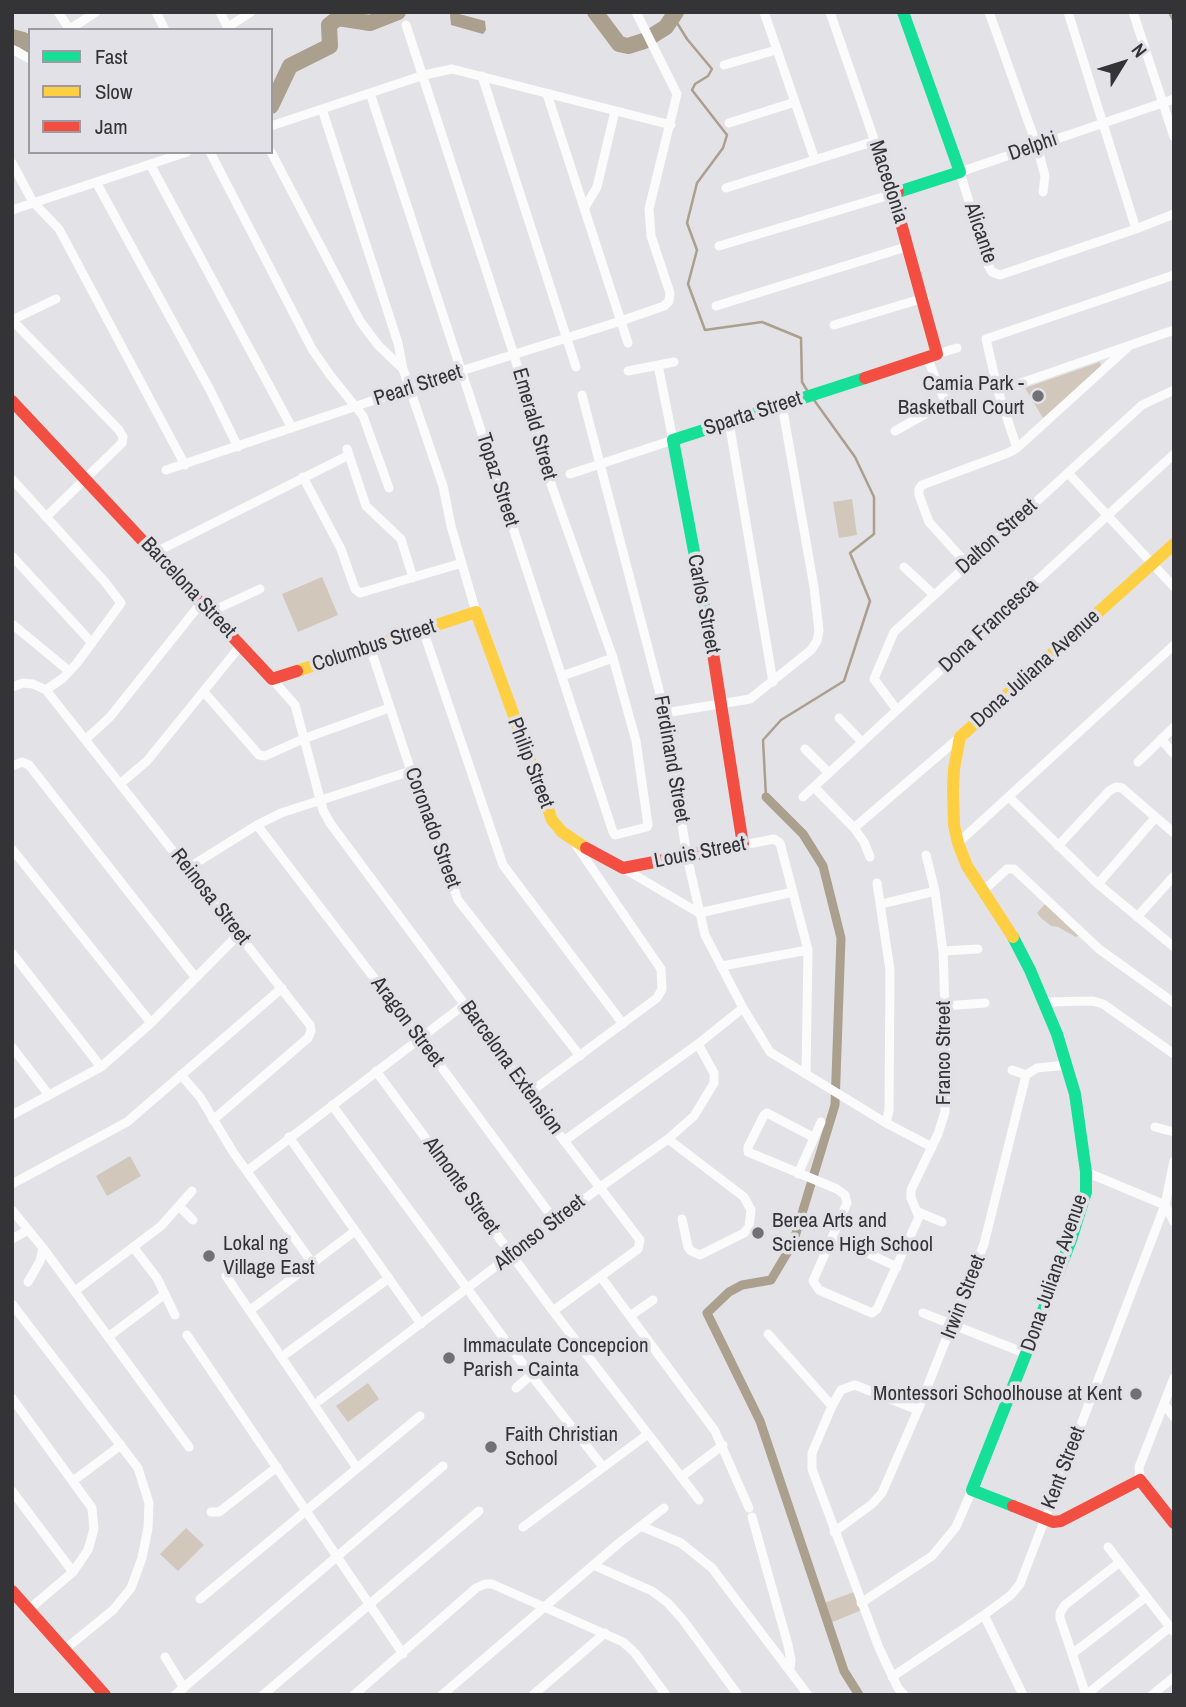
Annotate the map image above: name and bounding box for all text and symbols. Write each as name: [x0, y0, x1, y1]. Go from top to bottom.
legend: [28, 28, 273, 154]
north arrow: [1088, 28, 1158, 98]
text: N: [1126, 38, 1153, 63]
text: Fast: [95, 42, 128, 71]
text: Slow: [95, 77, 132, 106]
text: Jam: [95, 112, 128, 141]
street label: Delphi: [1005, 127, 1061, 167]
street label: Macedonia: [863, 138, 913, 226]
street label: Alicante: [958, 199, 1002, 267]
street label: Pearl Street: [371, 360, 465, 412]
street label: Emerald Street: [506, 365, 562, 483]
place label: Camia Park - Basketball Court: [898, 371, 1024, 421]
street label: Sparta Street: [701, 386, 805, 442]
marker: Camia Park - Basketball Court: [1030, 388, 1046, 404]
street label: Topaz Street: [470, 430, 524, 530]
street label: Dalton Street: [951, 494, 1043, 580]
street label: Barcelona Street: [135, 533, 241, 643]
street label: Carlos Street: [681, 552, 725, 656]
street label: Dona Francesca: [934, 574, 1044, 678]
street label: Dona Juliana Avenue: [966, 605, 1106, 733]
street label: Columbus Street: [309, 614, 439, 678]
street label: Ferdinand Street: [647, 694, 695, 824]
street label: Philip Street: [501, 714, 559, 812]
street label: Coronado Street: [399, 764, 465, 892]
street label: Louis Street: [652, 832, 748, 874]
street label: Reinosa Street: [165, 844, 255, 950]
street label: Aragon Street: [365, 972, 449, 1072]
street label: Barcelona Extension: [454, 996, 568, 1140]
street label: Franco Street: [931, 1001, 957, 1105]
street label: Almonte Street: [417, 1133, 505, 1239]
street label: Alfonso Street: [490, 1190, 590, 1276]
street label: Dona Juliana Avenue: [1016, 1191, 1094, 1355]
place label: Berea Arts and Science High School: [772, 1208, 933, 1258]
marker: Berea Arts and Science High School: [750, 1225, 766, 1241]
place label: Lokal ng Village East: [223, 1231, 315, 1281]
marker: Lokal ng Village East: [201, 1248, 217, 1264]
street label: Irwin Street: [936, 1251, 992, 1343]
place label: Immaculate Concepcion Parish - Cainta: [463, 1333, 649, 1383]
marker: Immaculate Concepcion Parish - Cainta: [441, 1350, 457, 1366]
place label: Montessori Schoolhouse at Kent: [873, 1381, 1122, 1407]
marker: Montessori Schoolhouse at Kent: [1128, 1386, 1144, 1402]
place label: Faith Christian School: [505, 1422, 618, 1472]
street label: Kent Street: [1037, 1423, 1091, 1513]
marker: Faith Christian School: [483, 1439, 499, 1455]

